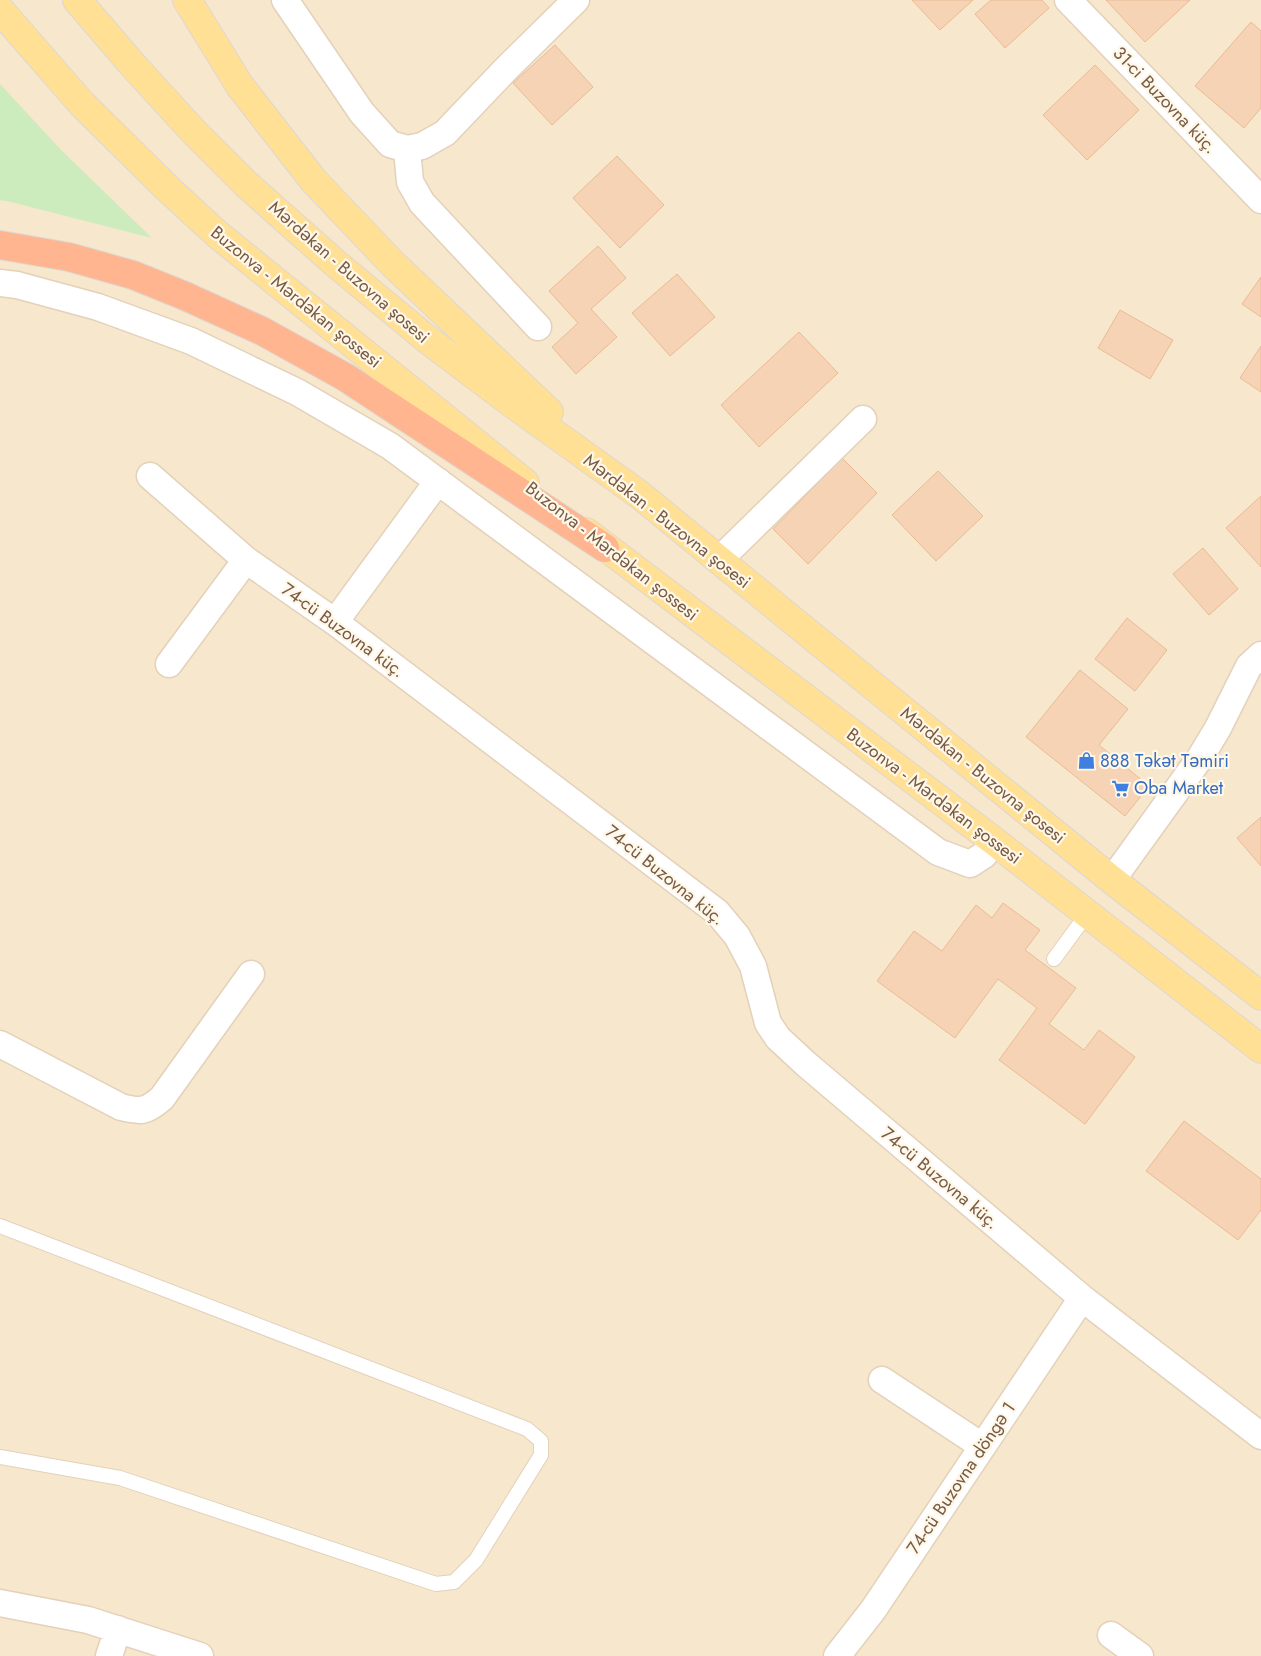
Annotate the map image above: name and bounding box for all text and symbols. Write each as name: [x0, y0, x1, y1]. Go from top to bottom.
street label: 31-ci Buzovna küç.: [1107, 41, 1223, 159]
street label: Mərdəkan - Buzovna şosesi: [263, 195, 435, 349]
street label: Buzonva - Mərdəkan şossesi: [205, 220, 387, 374]
street label: Mərdəkan - Buzovna şosesi: [578, 447, 756, 595]
street label: Buzonva - Mərdəkan şossesi: [520, 475, 704, 627]
street label: 74-cü Buzovna küç.: [276, 576, 410, 684]
street label: Mərdəkan - Buzovna şosesi: [895, 700, 1071, 850]
street label: Buzonva - Mərdəkan şossesi: [841, 721, 1027, 871]
place label: 888 Təkət Təmiri: [1100, 748, 1229, 774]
shop icon: 888 Təkət Təmiri: [1076, 751, 1096, 771]
place label: Oba Market: [1134, 775, 1224, 801]
supermarket icon: Oba Market: [1110, 778, 1130, 798]
street label: 74-cü Buzovna küç.: [600, 819, 730, 931]
street label: 74-cü Buzovna küç.: [875, 1121, 1005, 1235]
street label: 74-cü Buzovna döngə 1: [900, 1397, 1022, 1559]

